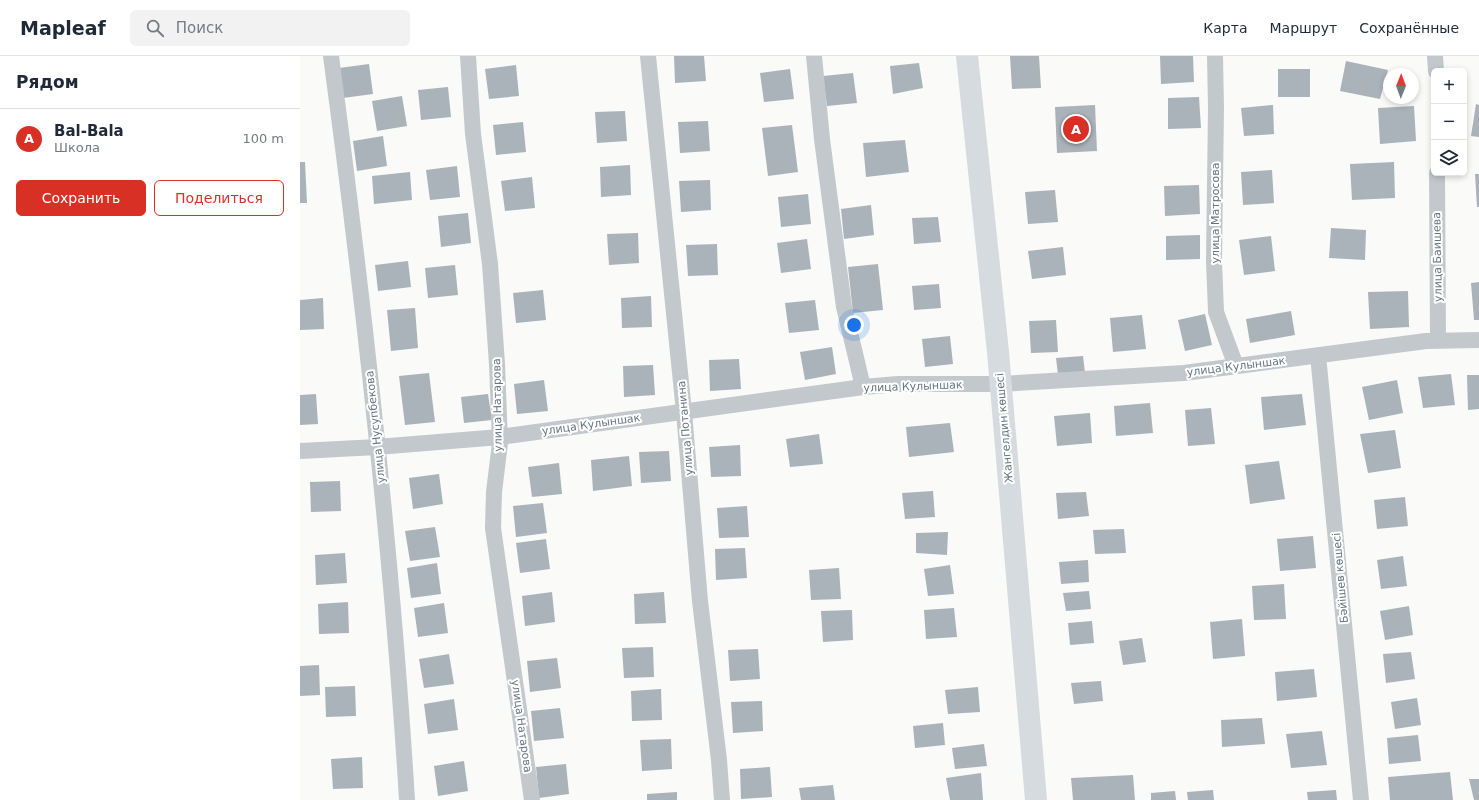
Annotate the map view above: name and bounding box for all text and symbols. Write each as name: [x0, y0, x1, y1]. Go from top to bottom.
search box: [130, 10, 410, 46]
text: Mapleaf: [20, 17, 106, 39]
icon: search: [144, 17, 166, 39]
text: Поиск: [176, 19, 223, 37]
text: Карта: [1203, 20, 1247, 36]
text: Маршрут: [1269, 20, 1337, 36]
text: Сохранённые: [1359, 20, 1459, 36]
north arrow: [1383, 68, 1419, 104]
map controls: [1431, 68, 1467, 176]
button: +: [1431, 68, 1467, 104]
text: Рядом: [16, 72, 79, 92]
button: −: [1431, 104, 1467, 140]
pin: A: [1063, 114, 1089, 144]
text: Bal-Bala: [54, 122, 124, 140]
text: A: [24, 131, 34, 146]
text: 100 m: [242, 131, 284, 146]
text: Школа: [54, 140, 100, 155]
button: layers: [1431, 140, 1467, 176]
street label: улица Матросова: [1209, 163, 1222, 263]
button: Сохранить: [16, 180, 146, 216]
button: Поделиться: [154, 180, 284, 216]
street label: улица Баишева: [1430, 212, 1445, 302]
your location: [844, 315, 864, 335]
street label: улица Кулыншак: [1186, 354, 1286, 379]
street label: улица Натарова: [490, 358, 505, 452]
street label: улица Нусупбекова: [363, 370, 388, 484]
street label: Жангелдин көшесі: [993, 373, 1016, 483]
street label: улица Кулыншак: [863, 378, 963, 395]
street label: улица Потанина: [675, 380, 696, 476]
street label: улица Кулыншак: [541, 411, 641, 438]
street label: Бәйішев көшесі: [1330, 532, 1351, 624]
street label: улица Натарова: [509, 679, 534, 773]

